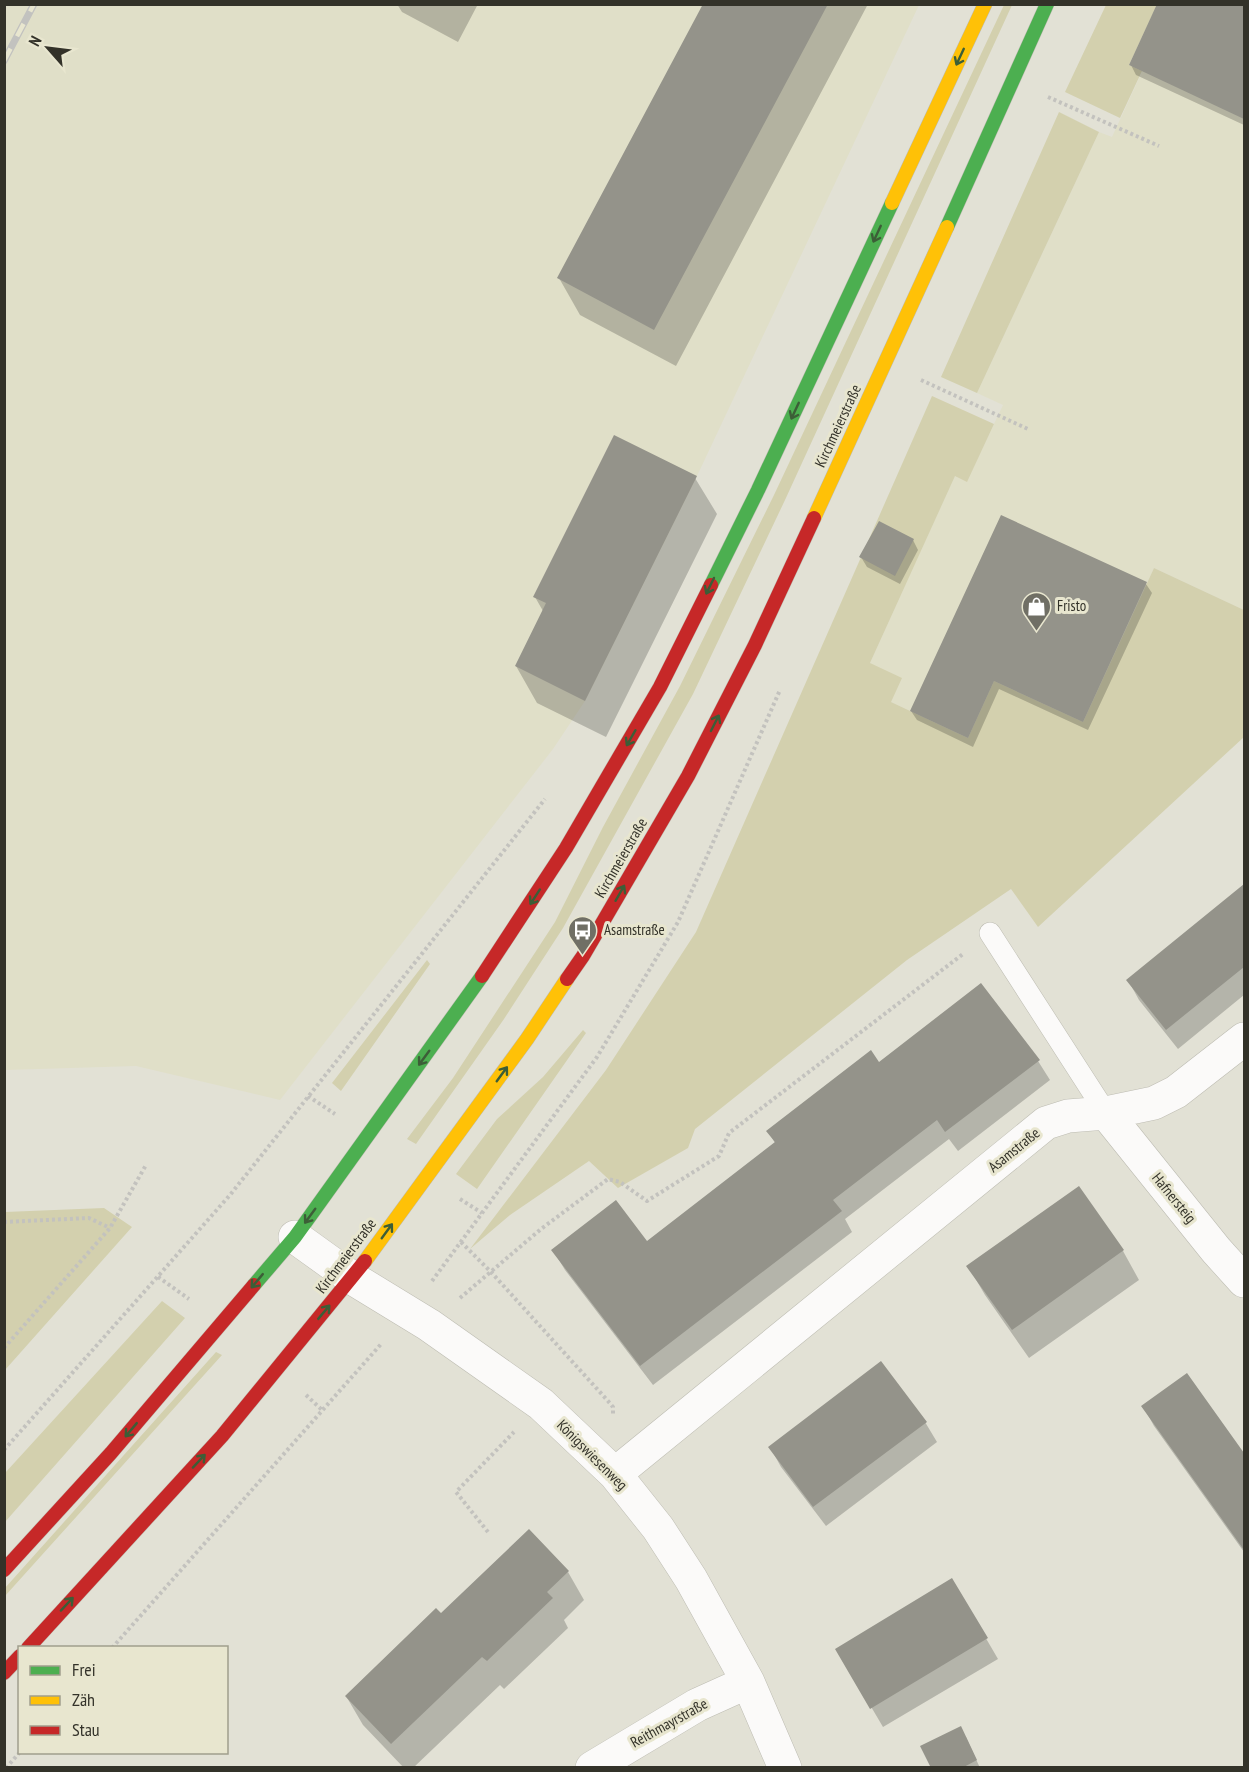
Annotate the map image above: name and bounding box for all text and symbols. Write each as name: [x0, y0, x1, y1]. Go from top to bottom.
north arrow: [18, 18, 78, 78]
text: N: [24, 32, 46, 49]
one-way arrow: [954, 48, 966, 66]
one-way arrow: [871, 225, 883, 243]
street label: Kirchmeierstraße: [810, 381, 865, 470]
one-way arrow: [788, 401, 800, 419]
one-way arrow: [704, 577, 715, 595]
shop icon: Fristo: [1020, 590, 1052, 632]
place label: Fristo: [1057, 596, 1086, 615]
one-way arrow: [709, 715, 721, 732]
one-way arrow: [625, 728, 636, 746]
street label: Kirchmeierstraße: [590, 814, 651, 901]
one-way arrow: [614, 885, 626, 902]
one-way arrow: [529, 889, 541, 905]
bus stop icon: Asamstraße: [567, 914, 599, 956]
place label: Asamstraße: [604, 920, 665, 939]
one-way arrow: [418, 1049, 430, 1065]
one-way arrow: [496, 1066, 508, 1082]
street label: Asamstraße: [984, 1123, 1043, 1176]
street label: Hafnersteig: [1148, 1168, 1201, 1227]
one-way arrow: [304, 1207, 316, 1223]
street label: Kirchmeierstraße: [311, 1214, 380, 1297]
one-way arrow: [380, 1223, 393, 1239]
one-way arrow: [250, 1273, 264, 1288]
one-way arrow: [318, 1304, 331, 1320]
street label: Königswiesenweg: [553, 1415, 632, 1494]
one-way arrow: [124, 1422, 138, 1437]
one-way arrow: [192, 1454, 206, 1469]
one-way arrow: [60, 1597, 74, 1612]
legend: [18, 1646, 228, 1754]
text: Frei: [72, 1658, 96, 1681]
text: Zäh: [72, 1688, 95, 1711]
street label: Reithmayrstraße: [627, 1694, 711, 1752]
text: Stau: [72, 1718, 100, 1741]

